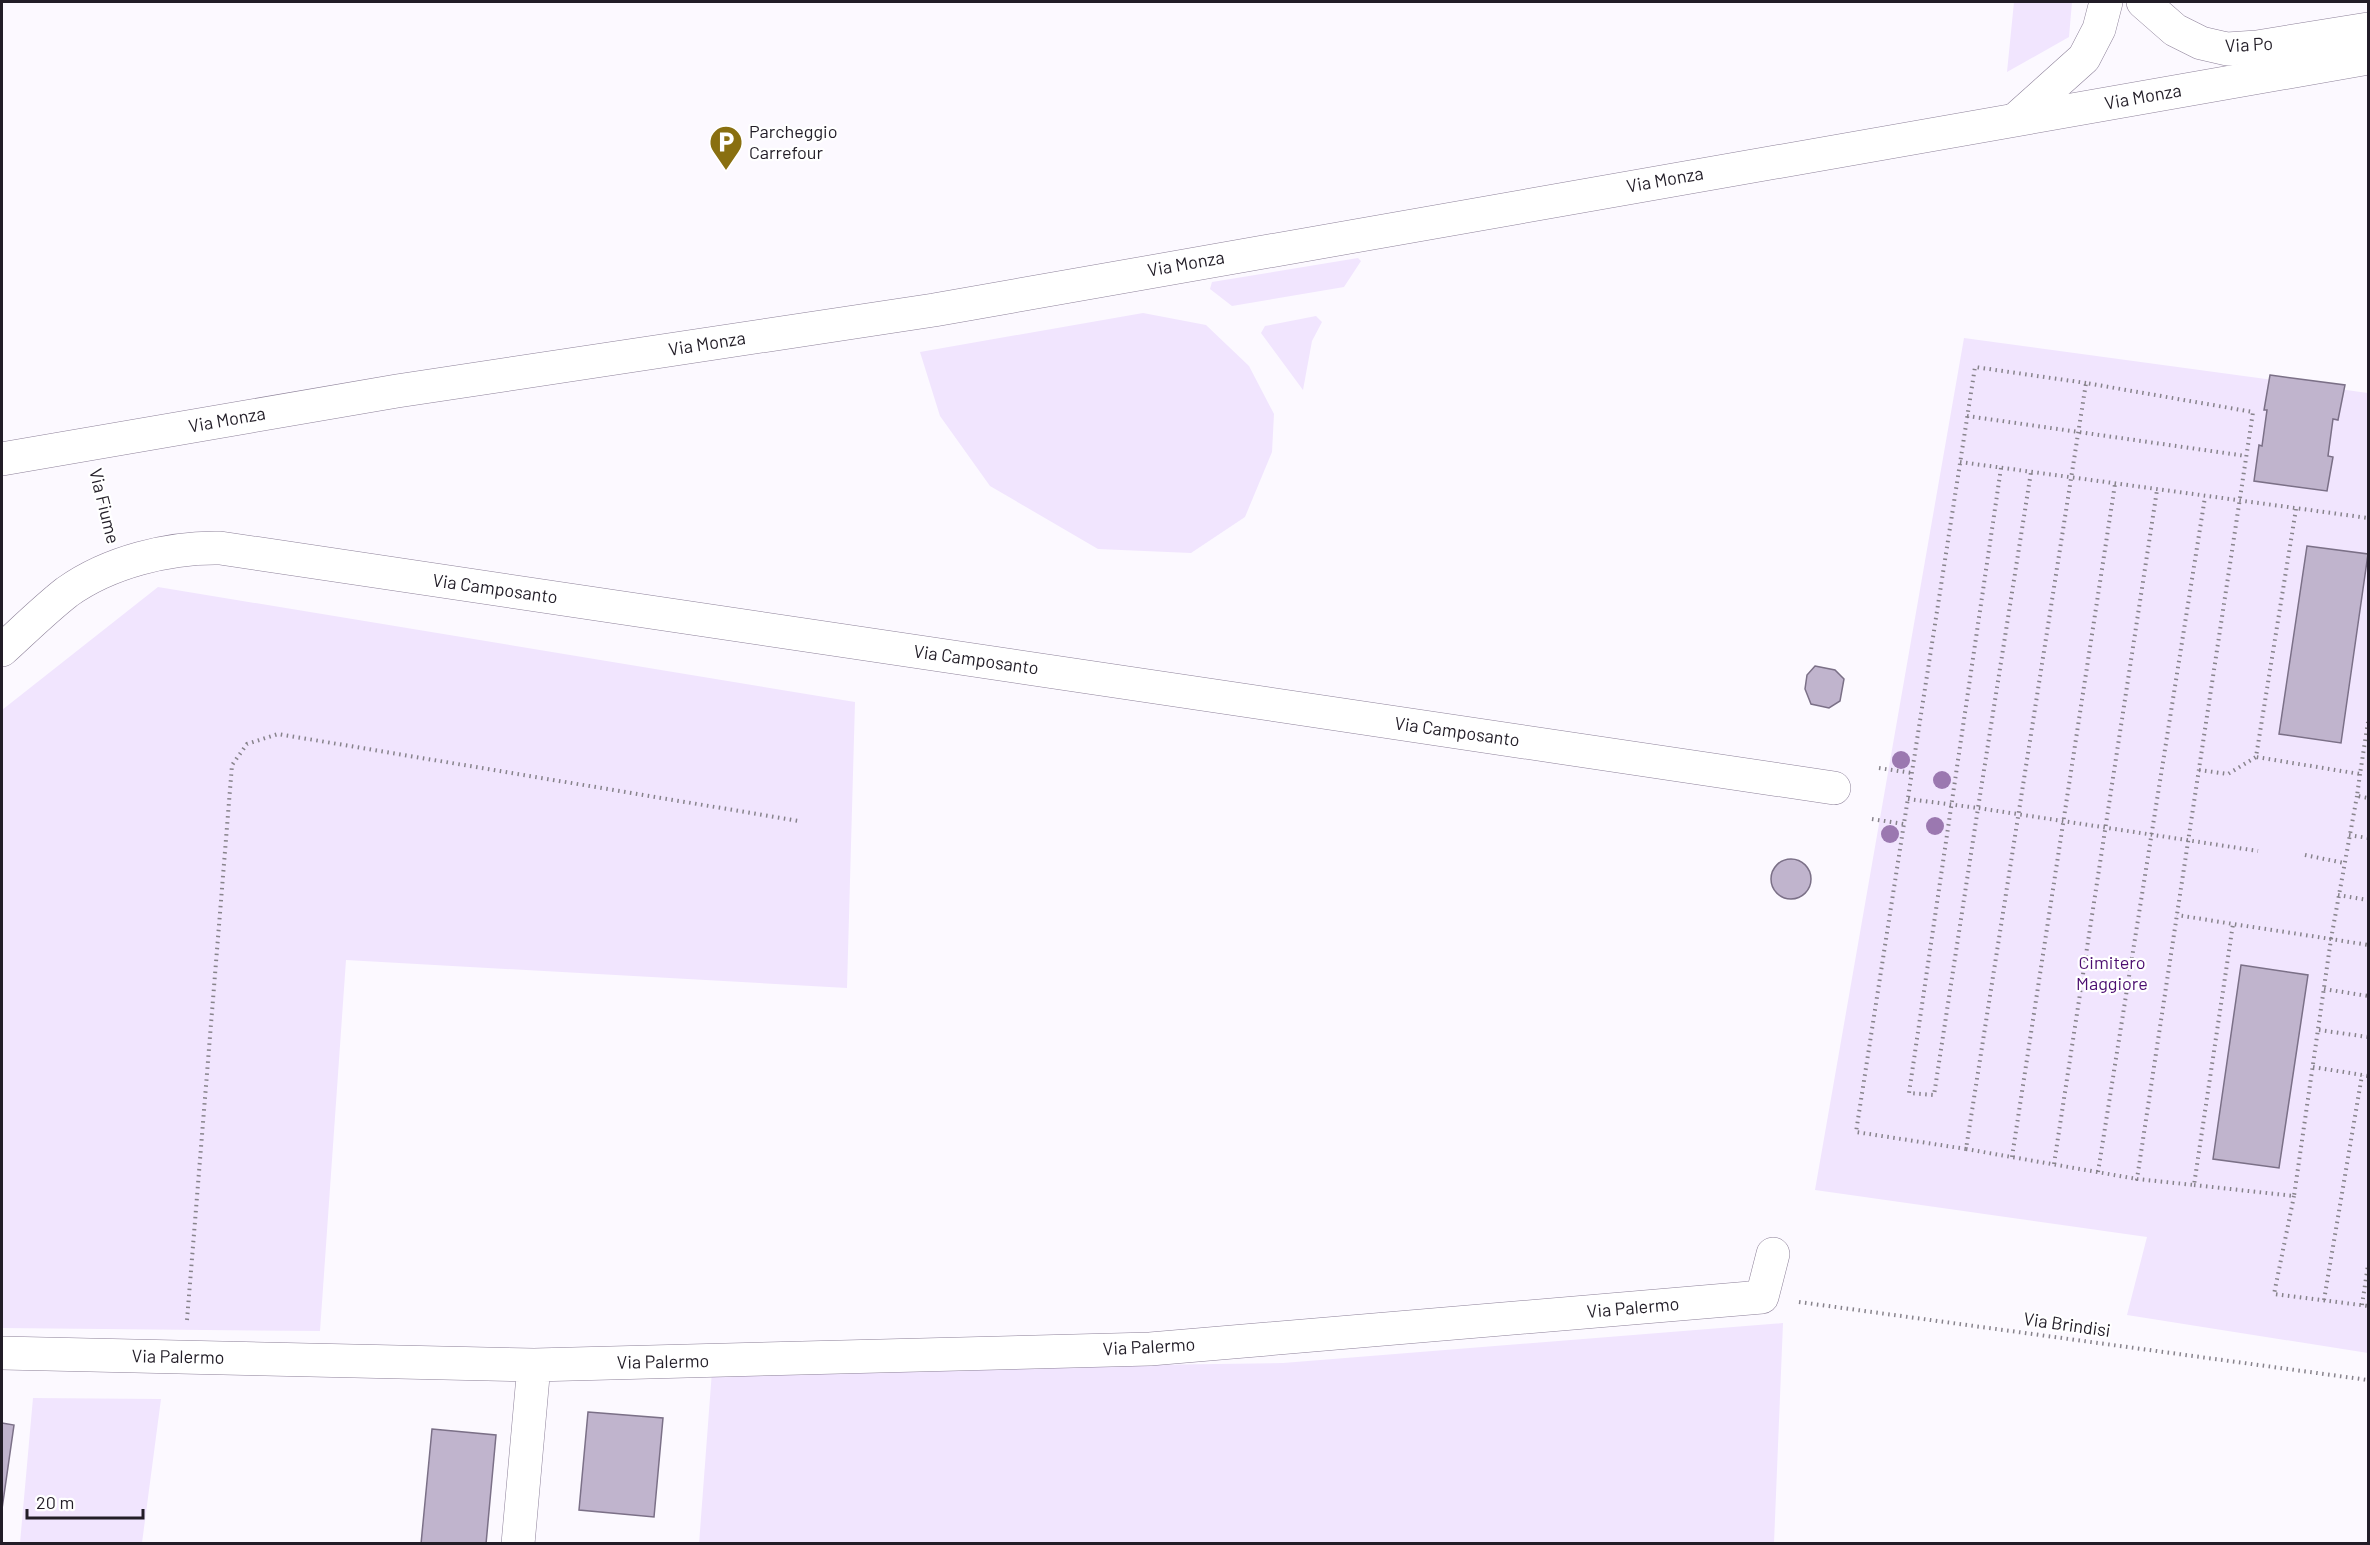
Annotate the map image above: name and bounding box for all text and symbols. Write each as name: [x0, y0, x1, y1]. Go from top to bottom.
street label: Via Po: [2224, 32, 2274, 56]
street label: Via Monza: [2103, 78, 2183, 114]
place label: Parcheggio Carrefour: [749, 120, 837, 163]
parking icon: Parcheggio Carrefour: [708, 124, 744, 171]
street label: Via Monza: [1625, 161, 1705, 197]
street label: Via Monza: [1146, 245, 1226, 281]
street label: Via Monza: [667, 326, 747, 360]
street label: Via Monza: [187, 401, 267, 437]
street label: Via Fiume: [85, 466, 125, 546]
street label: Via Camposanto: [431, 568, 559, 608]
street label: Via Camposanto: [912, 639, 1040, 679]
street label: Via Camposanto: [1393, 711, 1521, 751]
park label: Cimitero Maggiore: [2076, 951, 2148, 994]
street label: Via Palermo: [1586, 1292, 1680, 1322]
street label: Via Brindisi: [2022, 1307, 2112, 1341]
street label: Via Palermo: [1102, 1333, 1196, 1359]
street label: Via Palermo: [132, 1344, 225, 1368]
street label: Via Palermo: [616, 1349, 709, 1373]
scale bar: [27, 1482, 142, 1520]
text: 20 m: [36, 1491, 74, 1513]

